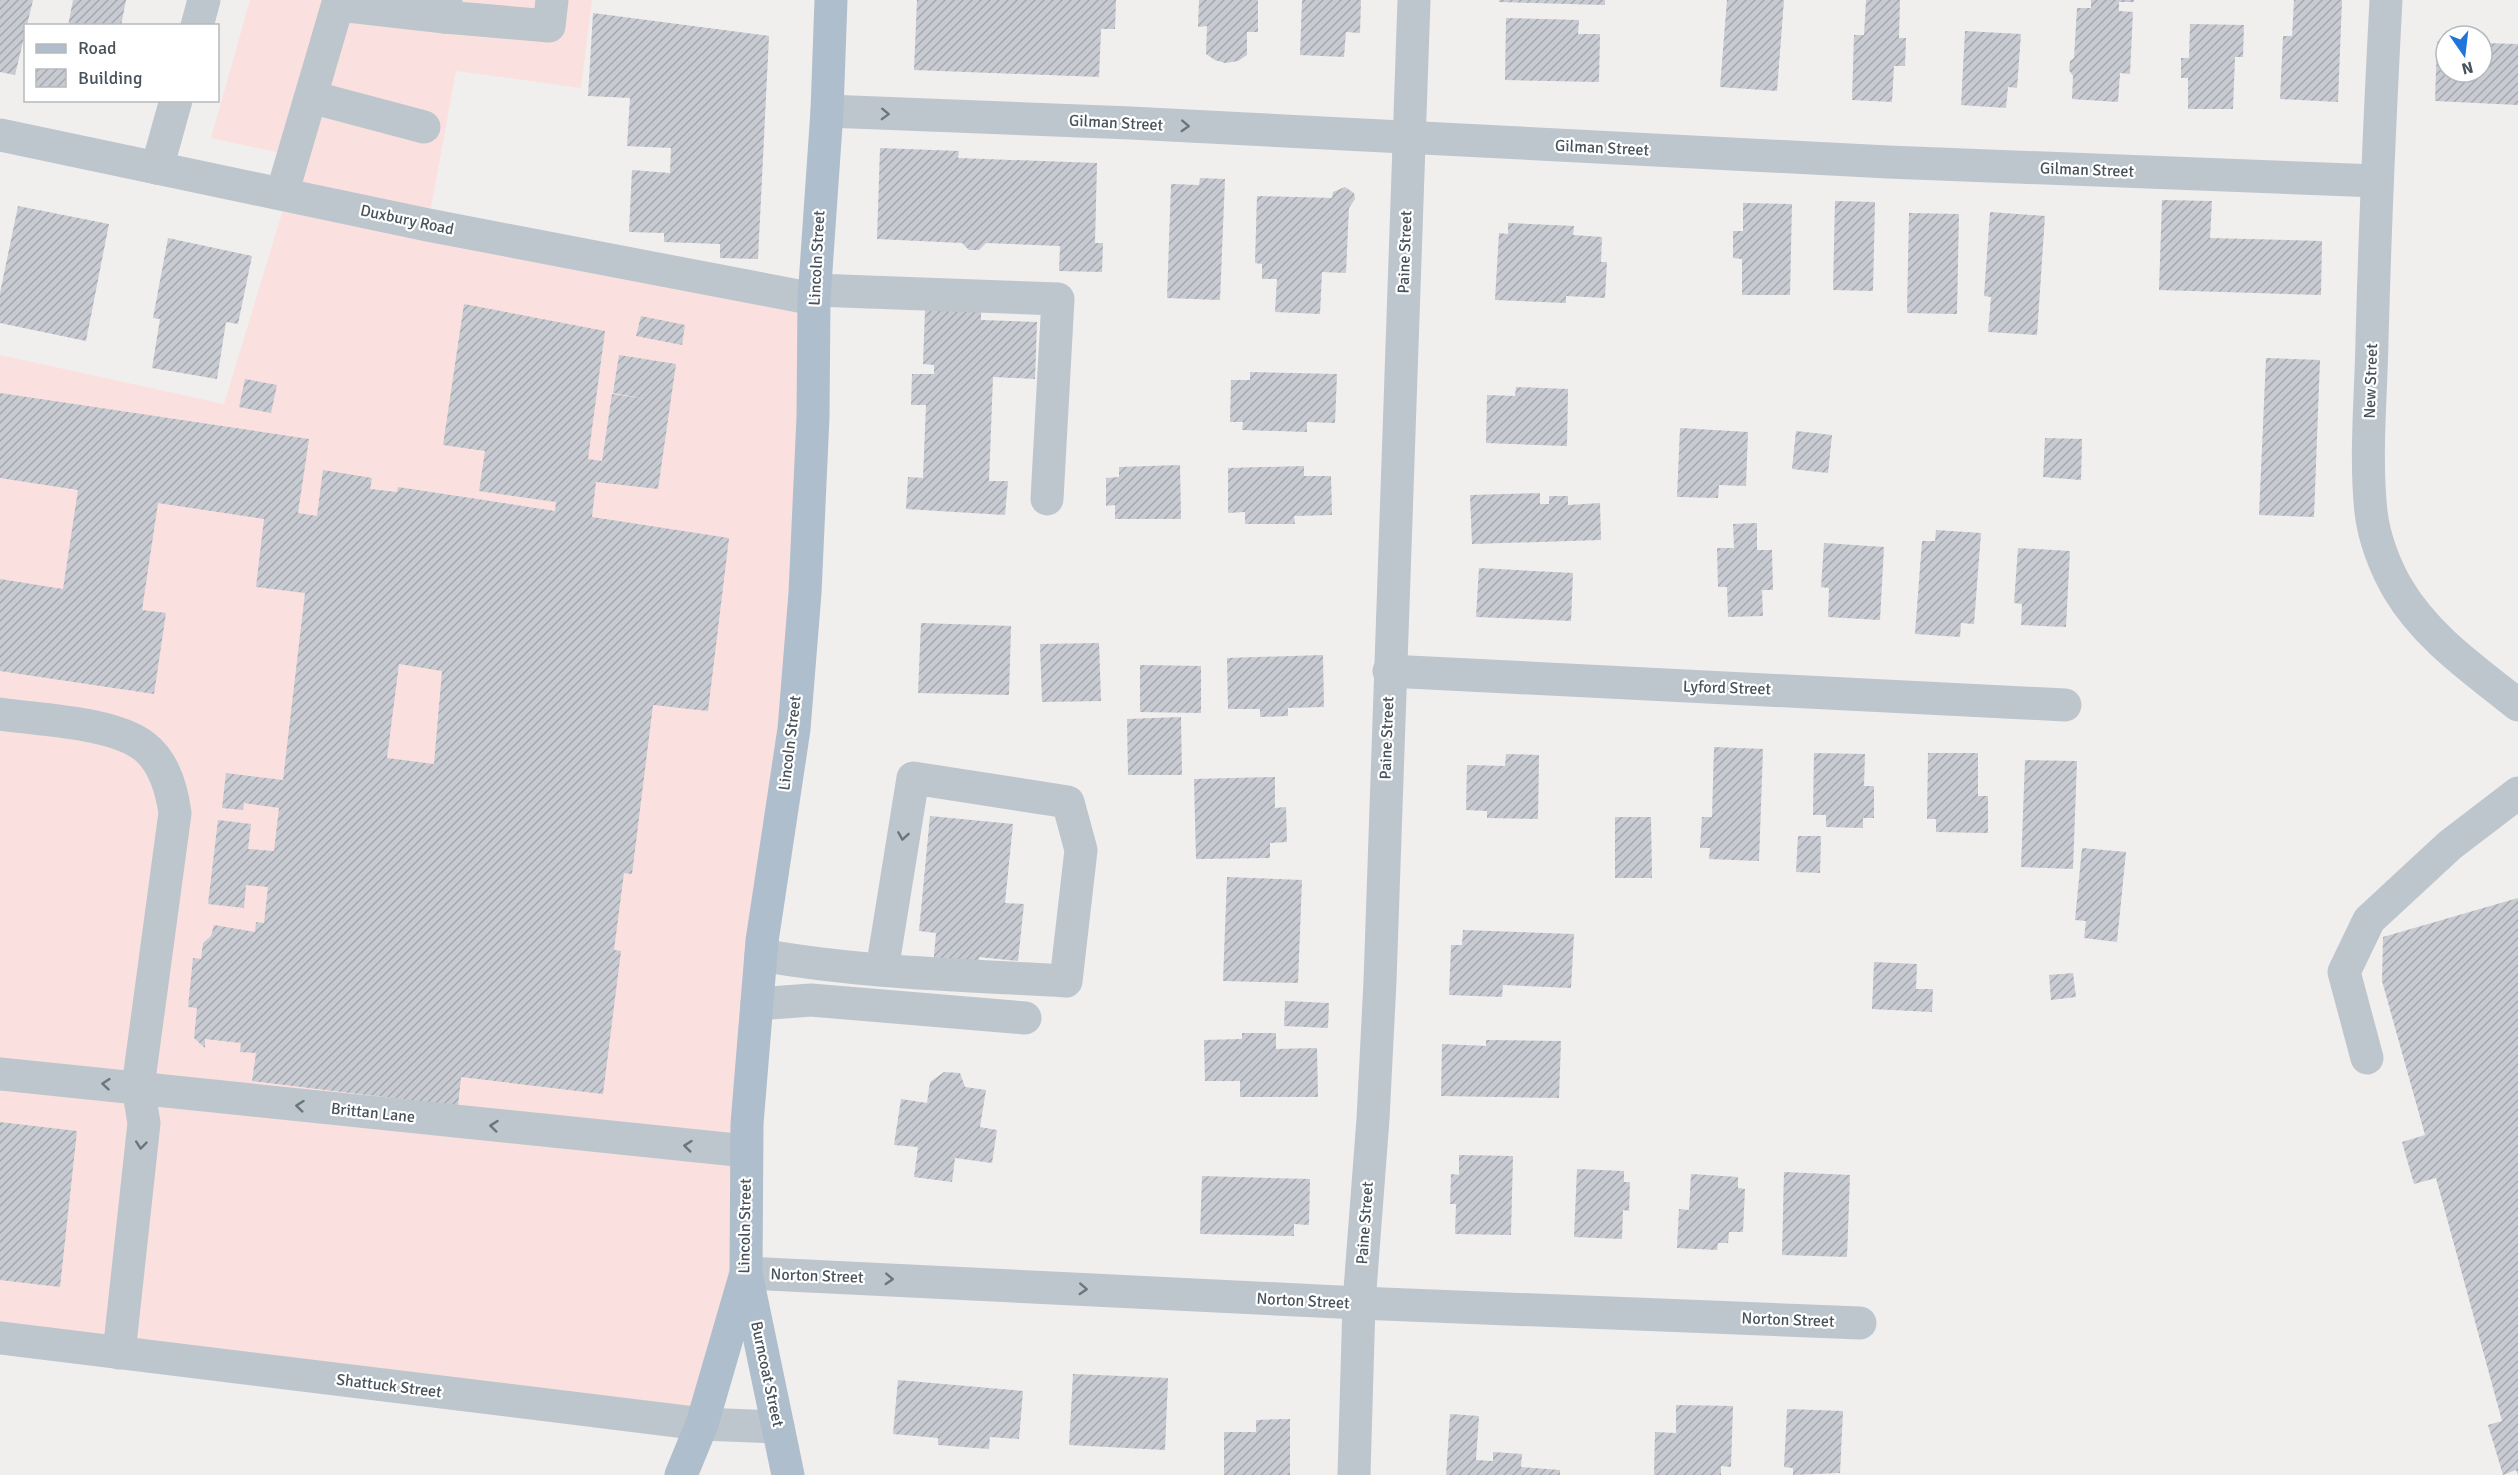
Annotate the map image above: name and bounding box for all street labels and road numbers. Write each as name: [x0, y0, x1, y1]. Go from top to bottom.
street label: Gilman Street: [1068, 111, 1164, 135]
street label: Gilman Street: [1554, 136, 1650, 160]
street label: Gilman Street: [2040, 158, 2135, 182]
street label: Duxbury Road: [358, 200, 456, 240]
street label: Lincoln Street: [805, 209, 830, 306]
street label: Paine Street: [1394, 210, 1416, 294]
street label: New Street: [2360, 343, 2382, 419]
street label: Lyford Street: [1683, 676, 1772, 700]
street label: Lincoln Street: [774, 694, 806, 792]
street label: Paine Street: [1376, 696, 1398, 780]
street label: Brittan Lane: [330, 1099, 416, 1127]
street label: Lincoln Street: [734, 1178, 756, 1274]
street label: Paine Street: [1352, 1180, 1378, 1265]
street label: Norton Street: [770, 1264, 864, 1288]
street label: Norton Street: [1256, 1289, 1350, 1313]
street label: Norton Street: [1741, 1308, 1835, 1332]
street label: Burncoat Street: [746, 1319, 788, 1429]
street label: Shattuck Street: [335, 1370, 443, 1402]

